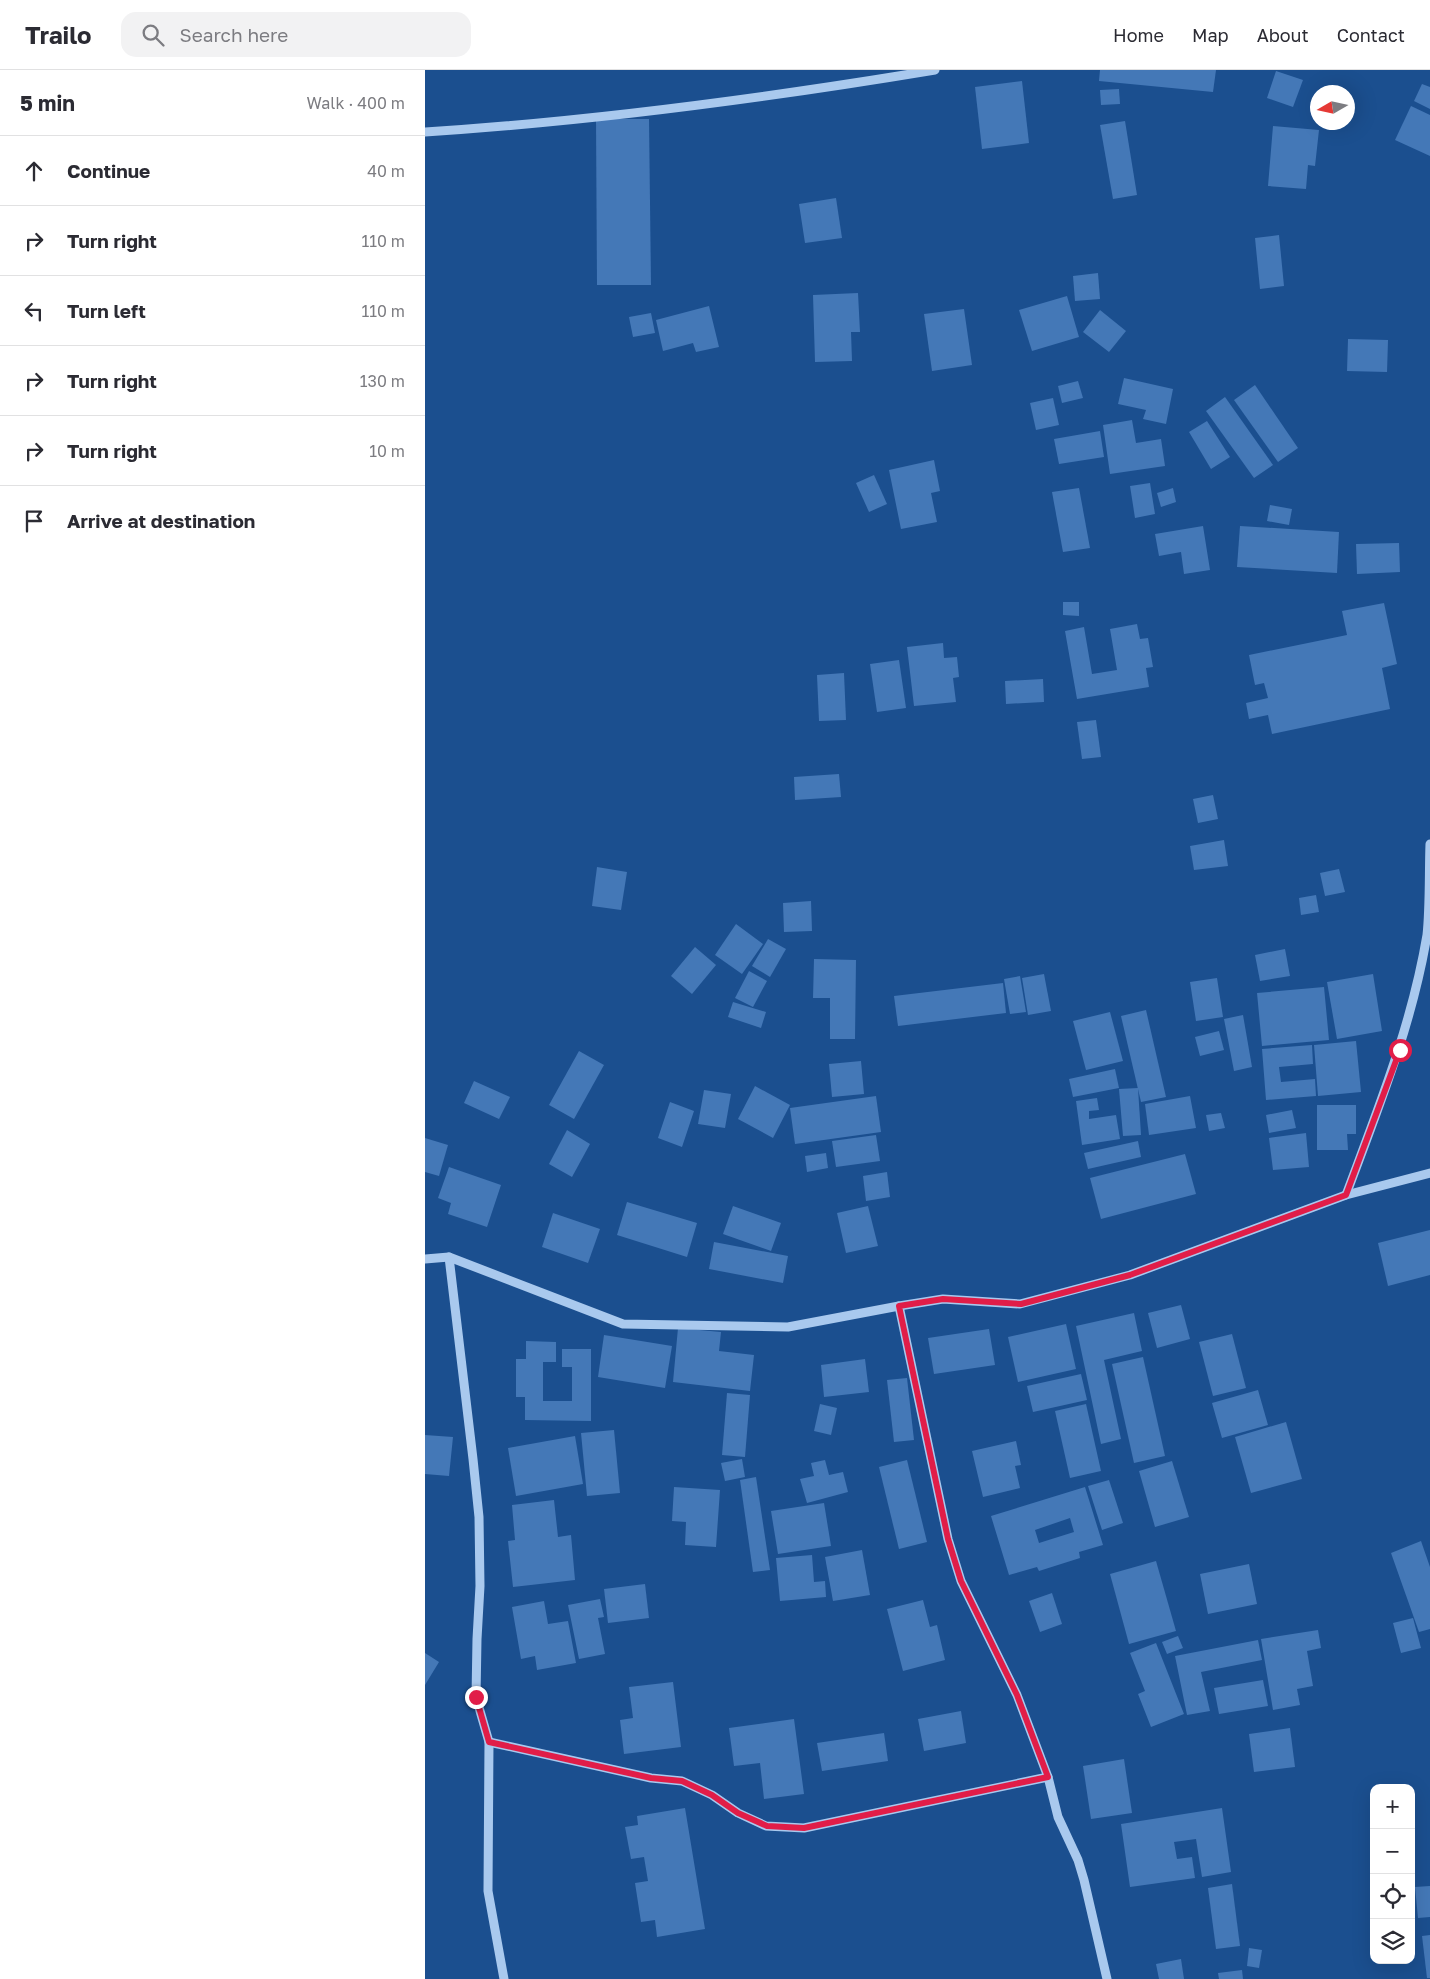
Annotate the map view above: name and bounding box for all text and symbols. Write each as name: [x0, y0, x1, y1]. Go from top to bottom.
search box: [121, 12, 471, 57]
text: Trailo: [25, 20, 91, 49]
icon: search: [139, 21, 167, 49]
text: Search here: [179, 23, 288, 46]
text: Home: [1113, 24, 1164, 46]
text: Map: [1192, 24, 1229, 46]
text: About: [1257, 24, 1309, 46]
text: Contact: [1337, 24, 1405, 46]
north arrow: [1310, 85, 1355, 130]
text: 5 min: [20, 90, 75, 116]
text: Walk · 400 m: [307, 93, 405, 113]
icon: ahead: [20, 157, 48, 185]
text: Continue: [67, 159, 150, 182]
text: 40 m: [367, 161, 405, 181]
icon: right: [20, 227, 48, 255]
text: Turn right: [67, 229, 157, 252]
text: 110 m: [361, 231, 405, 251]
icon: left: [20, 297, 48, 325]
text: Turn left: [67, 299, 146, 322]
text: 110 m: [361, 301, 405, 321]
icon: right: [20, 367, 48, 395]
text: Turn right: [67, 369, 157, 392]
text: 130 m: [360, 371, 405, 391]
icon: right: [20, 437, 48, 465]
text: Turn right: [67, 439, 157, 462]
text: 10 m: [369, 441, 405, 461]
icon: arrive: [20, 507, 48, 535]
text: Arrive at destination: [67, 509, 255, 532]
route start: [1389, 1039, 1412, 1062]
route end: [465, 1686, 488, 1709]
map controls: [1370, 1784, 1415, 1964]
button: +: [1370, 1784, 1415, 1829]
button: −: [1370, 1829, 1415, 1874]
button: locate: [1370, 1874, 1415, 1919]
button: layers: [1370, 1919, 1415, 1964]

